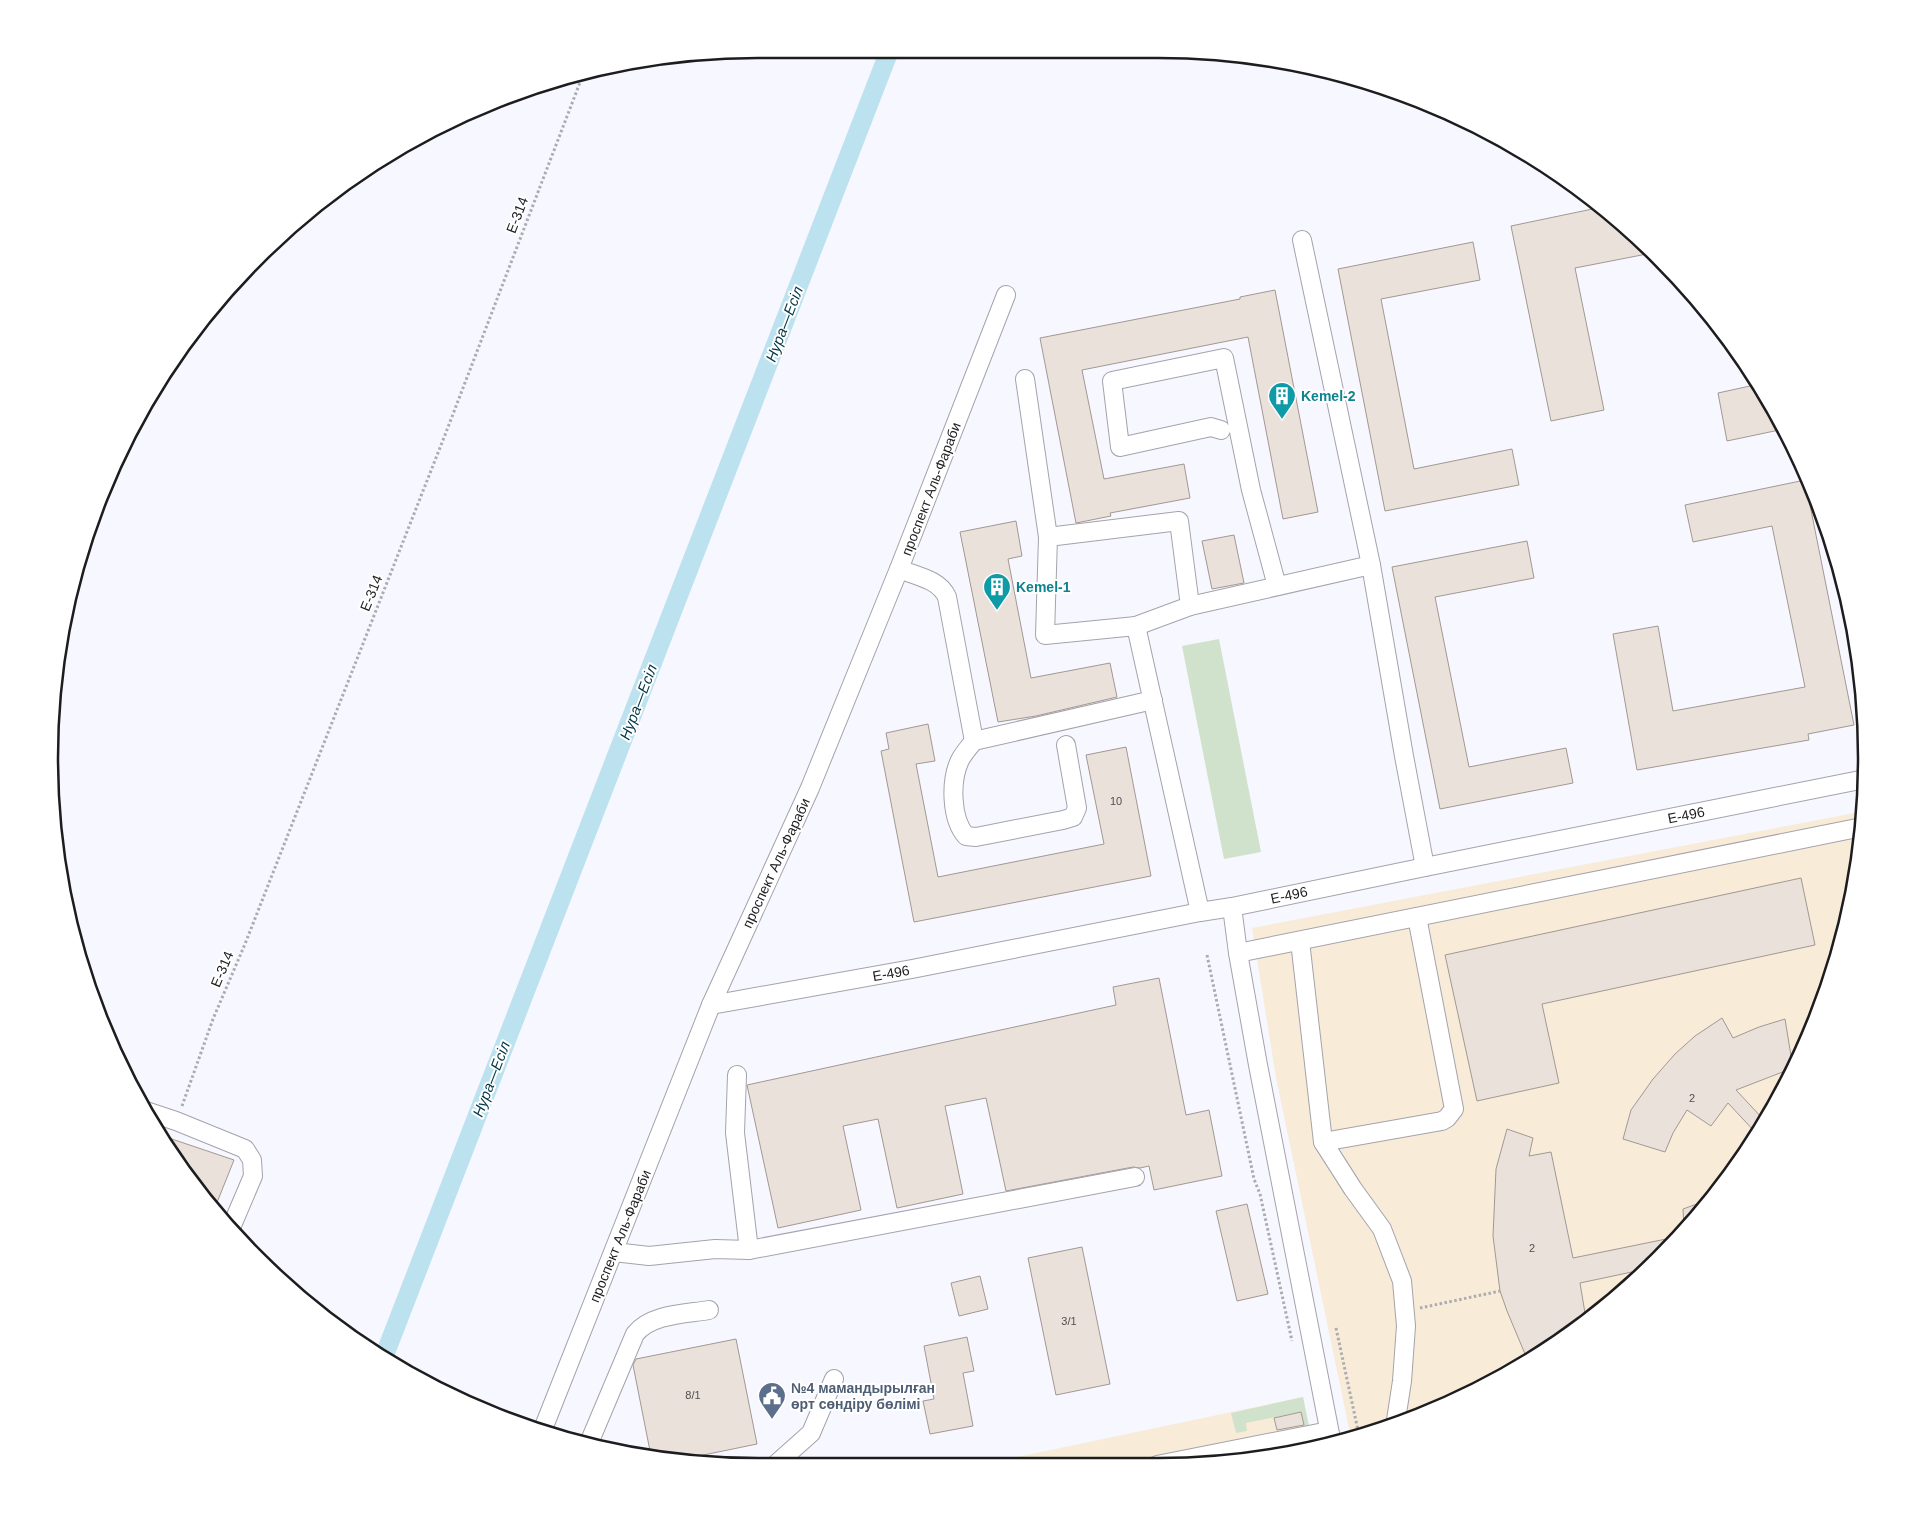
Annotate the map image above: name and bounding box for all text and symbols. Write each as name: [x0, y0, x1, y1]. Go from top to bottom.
street label: E-314: [503, 194, 531, 235]
water label: Нура—Есіл: [762, 283, 806, 364]
building icon: Kemel-2: [1267, 381, 1297, 420]
place label: Kemel-2: [1301, 388, 1356, 404]
street label: проспект Аль-Фараби: [898, 420, 964, 558]
street label: E-314: [357, 572, 385, 613]
building icon: Kemel-1: [982, 572, 1012, 611]
place label: Kemel-1: [1016, 579, 1071, 595]
water label: Нура—Есіл: [616, 661, 660, 742]
house number: 10: [1110, 795, 1122, 807]
street label: проспект Аль-Фараби: [739, 796, 813, 930]
street label: E-496: [1666, 804, 1706, 826]
street label: E-496: [1269, 883, 1309, 907]
street label: E-314: [207, 948, 237, 989]
street label: E-496: [871, 962, 911, 984]
water label: Нура—Есіл: [469, 1038, 513, 1119]
house number: 2: [1689, 1092, 1695, 1104]
street label: проспект Аль-Фараби: [586, 1167, 654, 1305]
house number: 2: [1529, 1242, 1535, 1254]
house number: 3/1: [1061, 1315, 1077, 1327]
place label: №4 мамандырылған өрт сөндіру бөлімі: [791, 1380, 935, 1412]
public building icon: №4 мамандырылған өрт сөндіру бөлімі: [757, 1381, 787, 1420]
house number: 8/1: [685, 1389, 701, 1401]

